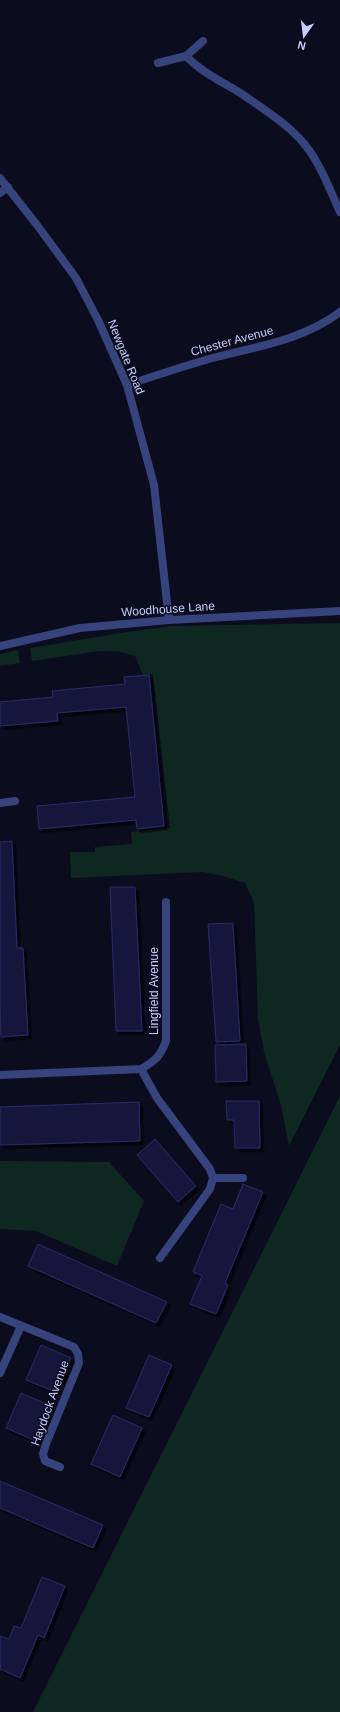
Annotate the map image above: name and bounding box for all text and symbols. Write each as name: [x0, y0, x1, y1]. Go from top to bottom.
north arrow: [284, 16, 324, 56]
text: N: [296, 39, 307, 52]
street label: Newgate Road: [105, 318, 147, 396]
street label: Chester Avenue: [189, 323, 275, 359]
street label: Woodhouse Lane: [121, 599, 216, 619]
street label: Lingfield Avenue: [147, 947, 161, 1035]
street label: Haydock Avenue: [28, 1358, 72, 1448]

